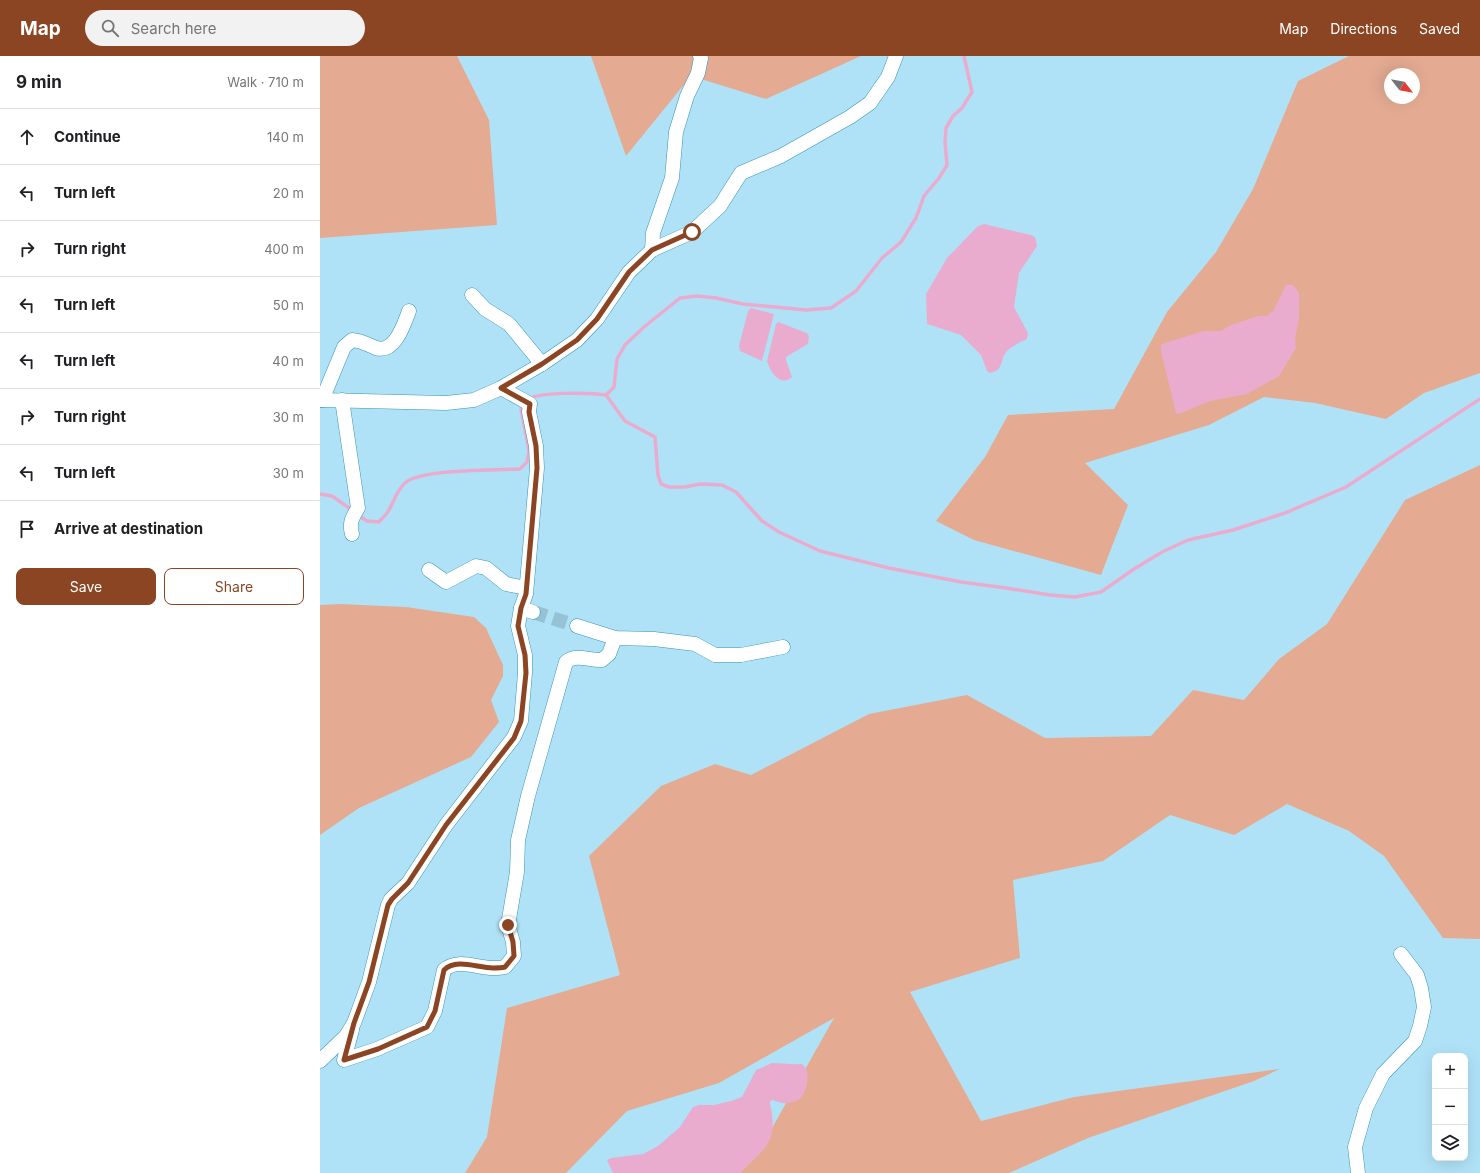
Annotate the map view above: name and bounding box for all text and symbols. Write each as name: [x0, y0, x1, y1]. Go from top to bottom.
search box: [85, 10, 365, 46]
text: Map: [20, 17, 61, 40]
icon: search: [99, 17, 121, 39]
text: Search here: [131, 19, 216, 38]
text: Map: [1279, 20, 1308, 37]
text: Directions: [1330, 20, 1397, 37]
text: Saved: [1419, 20, 1460, 37]
north arrow: [1384, 68, 1420, 104]
text: 9 min: [16, 72, 62, 92]
text: Walk · 710 m: [227, 74, 304, 90]
icon: ahead: [16, 126, 38, 148]
text: Continue: [54, 127, 121, 146]
text: 140 m: [267, 129, 304, 145]
icon: left: [16, 182, 38, 204]
text: Turn left: [54, 183, 115, 202]
text: 20 m: [273, 185, 304, 201]
route start: [683, 223, 701, 241]
icon: right: [16, 238, 38, 260]
text: Turn right: [54, 239, 126, 258]
text: 400 m: [264, 241, 304, 257]
icon: left: [16, 294, 38, 316]
text: Turn left: [54, 295, 115, 314]
text: 50 m: [273, 297, 304, 313]
icon: left: [16, 350, 38, 372]
text: Turn left: [54, 351, 115, 370]
text: 40 m: [272, 353, 304, 369]
icon: right: [16, 406, 38, 428]
text: Turn right: [54, 407, 126, 426]
text: 30 m: [273, 409, 304, 425]
icon: left: [16, 462, 38, 484]
text: Turn left: [54, 463, 115, 482]
text: 30 m: [273, 465, 304, 481]
icon: arrive: [16, 518, 38, 540]
text: Arrive at destination: [54, 519, 203, 538]
button: Save: [16, 568, 156, 605]
button: Share: [164, 568, 304, 605]
route end: [499, 916, 517, 934]
map controls: [1432, 1053, 1468, 1161]
button: +: [1432, 1053, 1468, 1089]
button: −: [1432, 1089, 1468, 1125]
button: layers: [1432, 1125, 1468, 1161]

